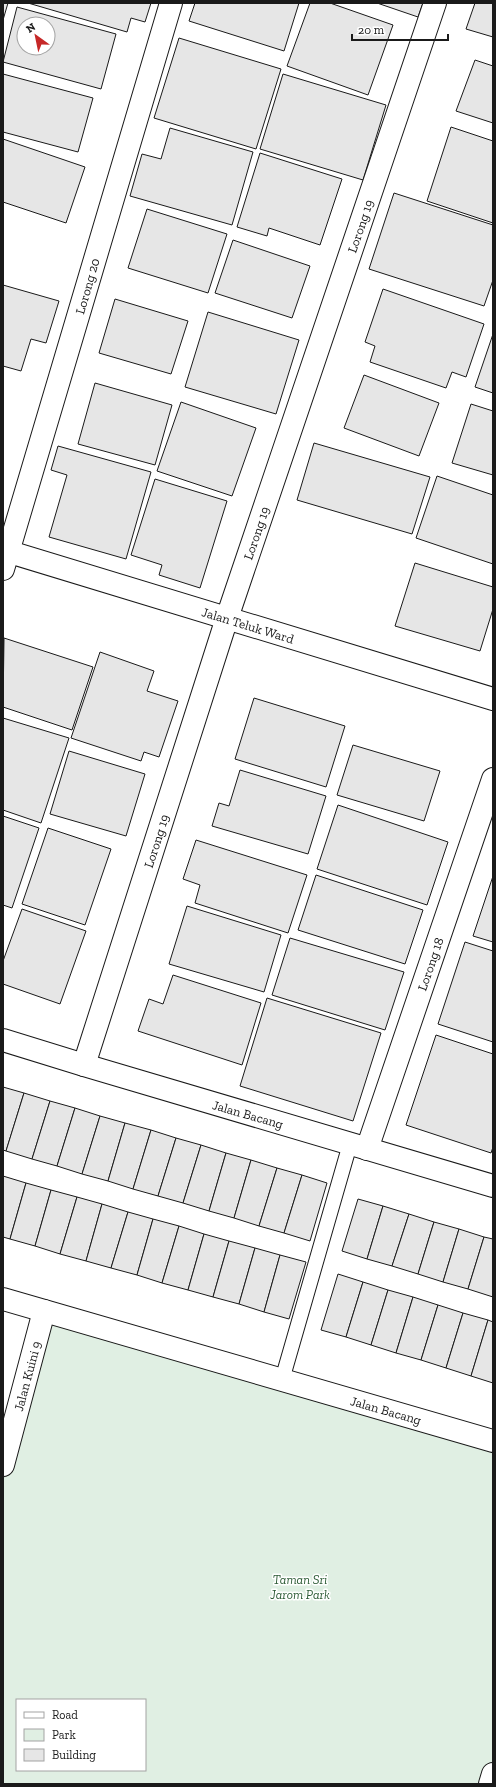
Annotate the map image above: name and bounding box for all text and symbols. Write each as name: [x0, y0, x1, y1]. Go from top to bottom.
north arrow: [16, 16, 56, 56]
scale bar: [352, 16, 448, 42]
text: N: [24, 20, 38, 36]
text: 20 m: [358, 23, 385, 37]
street label: Lorong 19: [344, 197, 377, 255]
street label: Lorong 20: [72, 256, 103, 316]
street label: Lorong 19: [240, 504, 273, 562]
street label: Jalan Teluk Ward: [200, 604, 296, 647]
street label: Lorong 19: [141, 812, 172, 870]
street label: Lorong 18: [414, 936, 447, 993]
street label: Jalan Bacang: [211, 1097, 285, 1132]
street label: Jalan Kuini 9: [11, 1339, 44, 1413]
street label: Jalan Bacang: [349, 1393, 423, 1428]
park label: Taman Sri Jarom Park: [269, 1572, 330, 1602]
legend: [16, 1699, 146, 1771]
text: Road: [52, 1708, 78, 1722]
text: Park: [52, 1728, 77, 1742]
text: Building: [52, 1748, 96, 1762]

